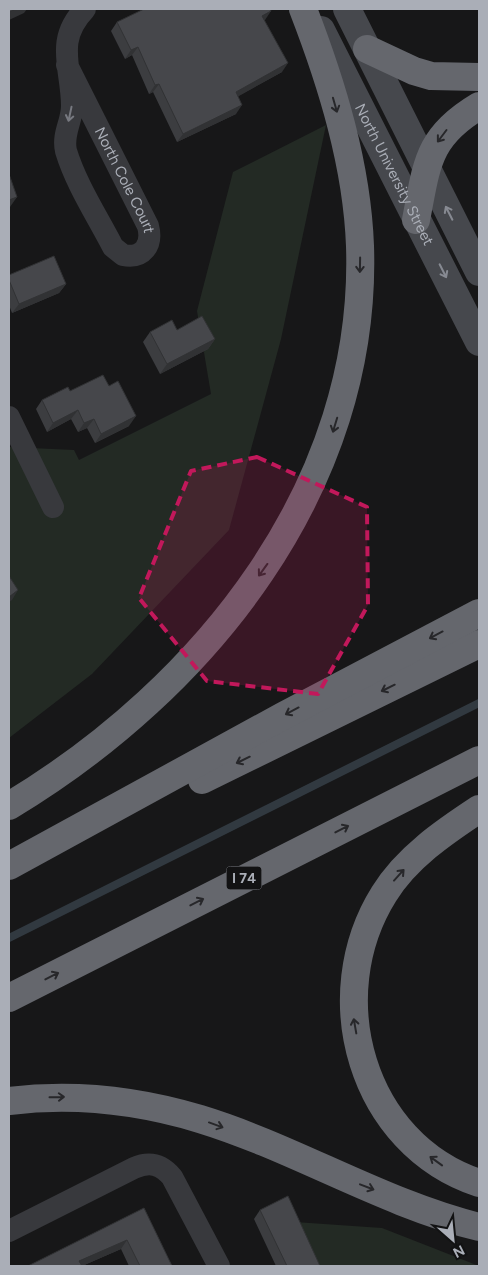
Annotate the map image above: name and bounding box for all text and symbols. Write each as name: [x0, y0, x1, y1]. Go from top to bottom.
one-way arrow: [331, 96, 340, 112]
street label: North University Street: [351, 101, 438, 249]
one-way arrow: [65, 105, 75, 121]
street label: North Cole Court: [91, 124, 158, 235]
one-way arrow: [437, 129, 447, 143]
one-way arrow: [444, 206, 453, 221]
one-way arrow: [355, 256, 364, 272]
one-way arrow: [438, 263, 448, 278]
one-way arrow: [329, 416, 339, 432]
one-way arrow: [258, 563, 268, 577]
one-way arrow: [429, 631, 444, 640]
one-way arrow: [381, 684, 396, 693]
one-way arrow: [285, 706, 300, 716]
one-way arrow: [235, 756, 250, 766]
one-way arrow: [334, 823, 349, 833]
road number: I 74: [226, 866, 262, 890]
one-way arrow: [393, 868, 405, 881]
one-way arrow: [189, 897, 204, 906]
one-way arrow: [44, 971, 59, 980]
one-way arrow: [349, 1018, 359, 1034]
one-way arrow: [49, 1092, 65, 1102]
one-way arrow: [208, 1121, 224, 1130]
one-way arrow: [429, 1156, 443, 1166]
one-way arrow: [359, 1183, 374, 1192]
north arrow: [428, 1215, 478, 1265]
text: N: [450, 1241, 467, 1261]

